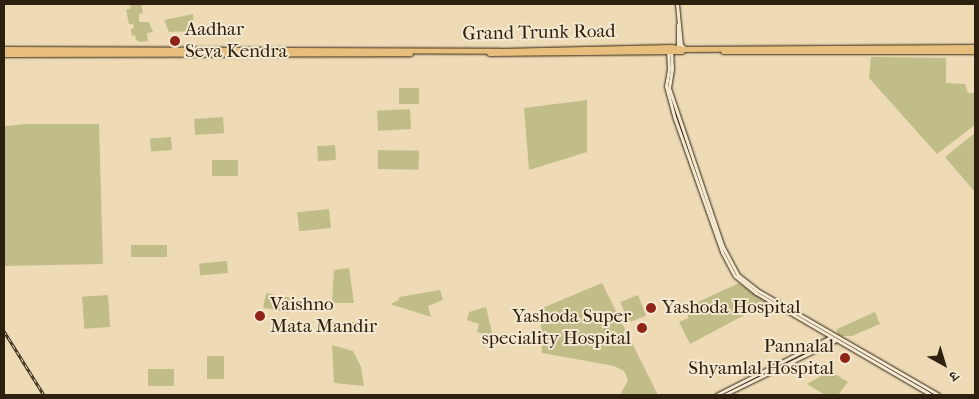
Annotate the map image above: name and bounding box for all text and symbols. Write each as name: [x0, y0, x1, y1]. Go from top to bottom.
place label: Aadhar Seva Kendra: [185, 19, 287, 63]
street label: Grand Trunk Road: [462, 20, 616, 46]
marker: Aadhar Seva Kendra: [169, 35, 181, 47]
place label: Vaishno Mata Mandir: [270, 294, 377, 338]
place label: Yashoda Hospital: [662, 297, 801, 319]
marker: Yashoda Hospital: [644, 301, 658, 315]
place label: Yashoda Super speciality Hospital: [482, 306, 631, 350]
marker: Vaishno Mata Mandir: [254, 310, 266, 322]
marker: Yashoda Super speciality Hospital: [635, 321, 649, 335]
place label: Pannalal Shyamlal Hospital: [688, 336, 834, 380]
north arrow: [919, 339, 969, 389]
marker: Pannalal Shyamlal Hospital: [838, 351, 852, 365]
text: उ: [946, 367, 962, 385]

